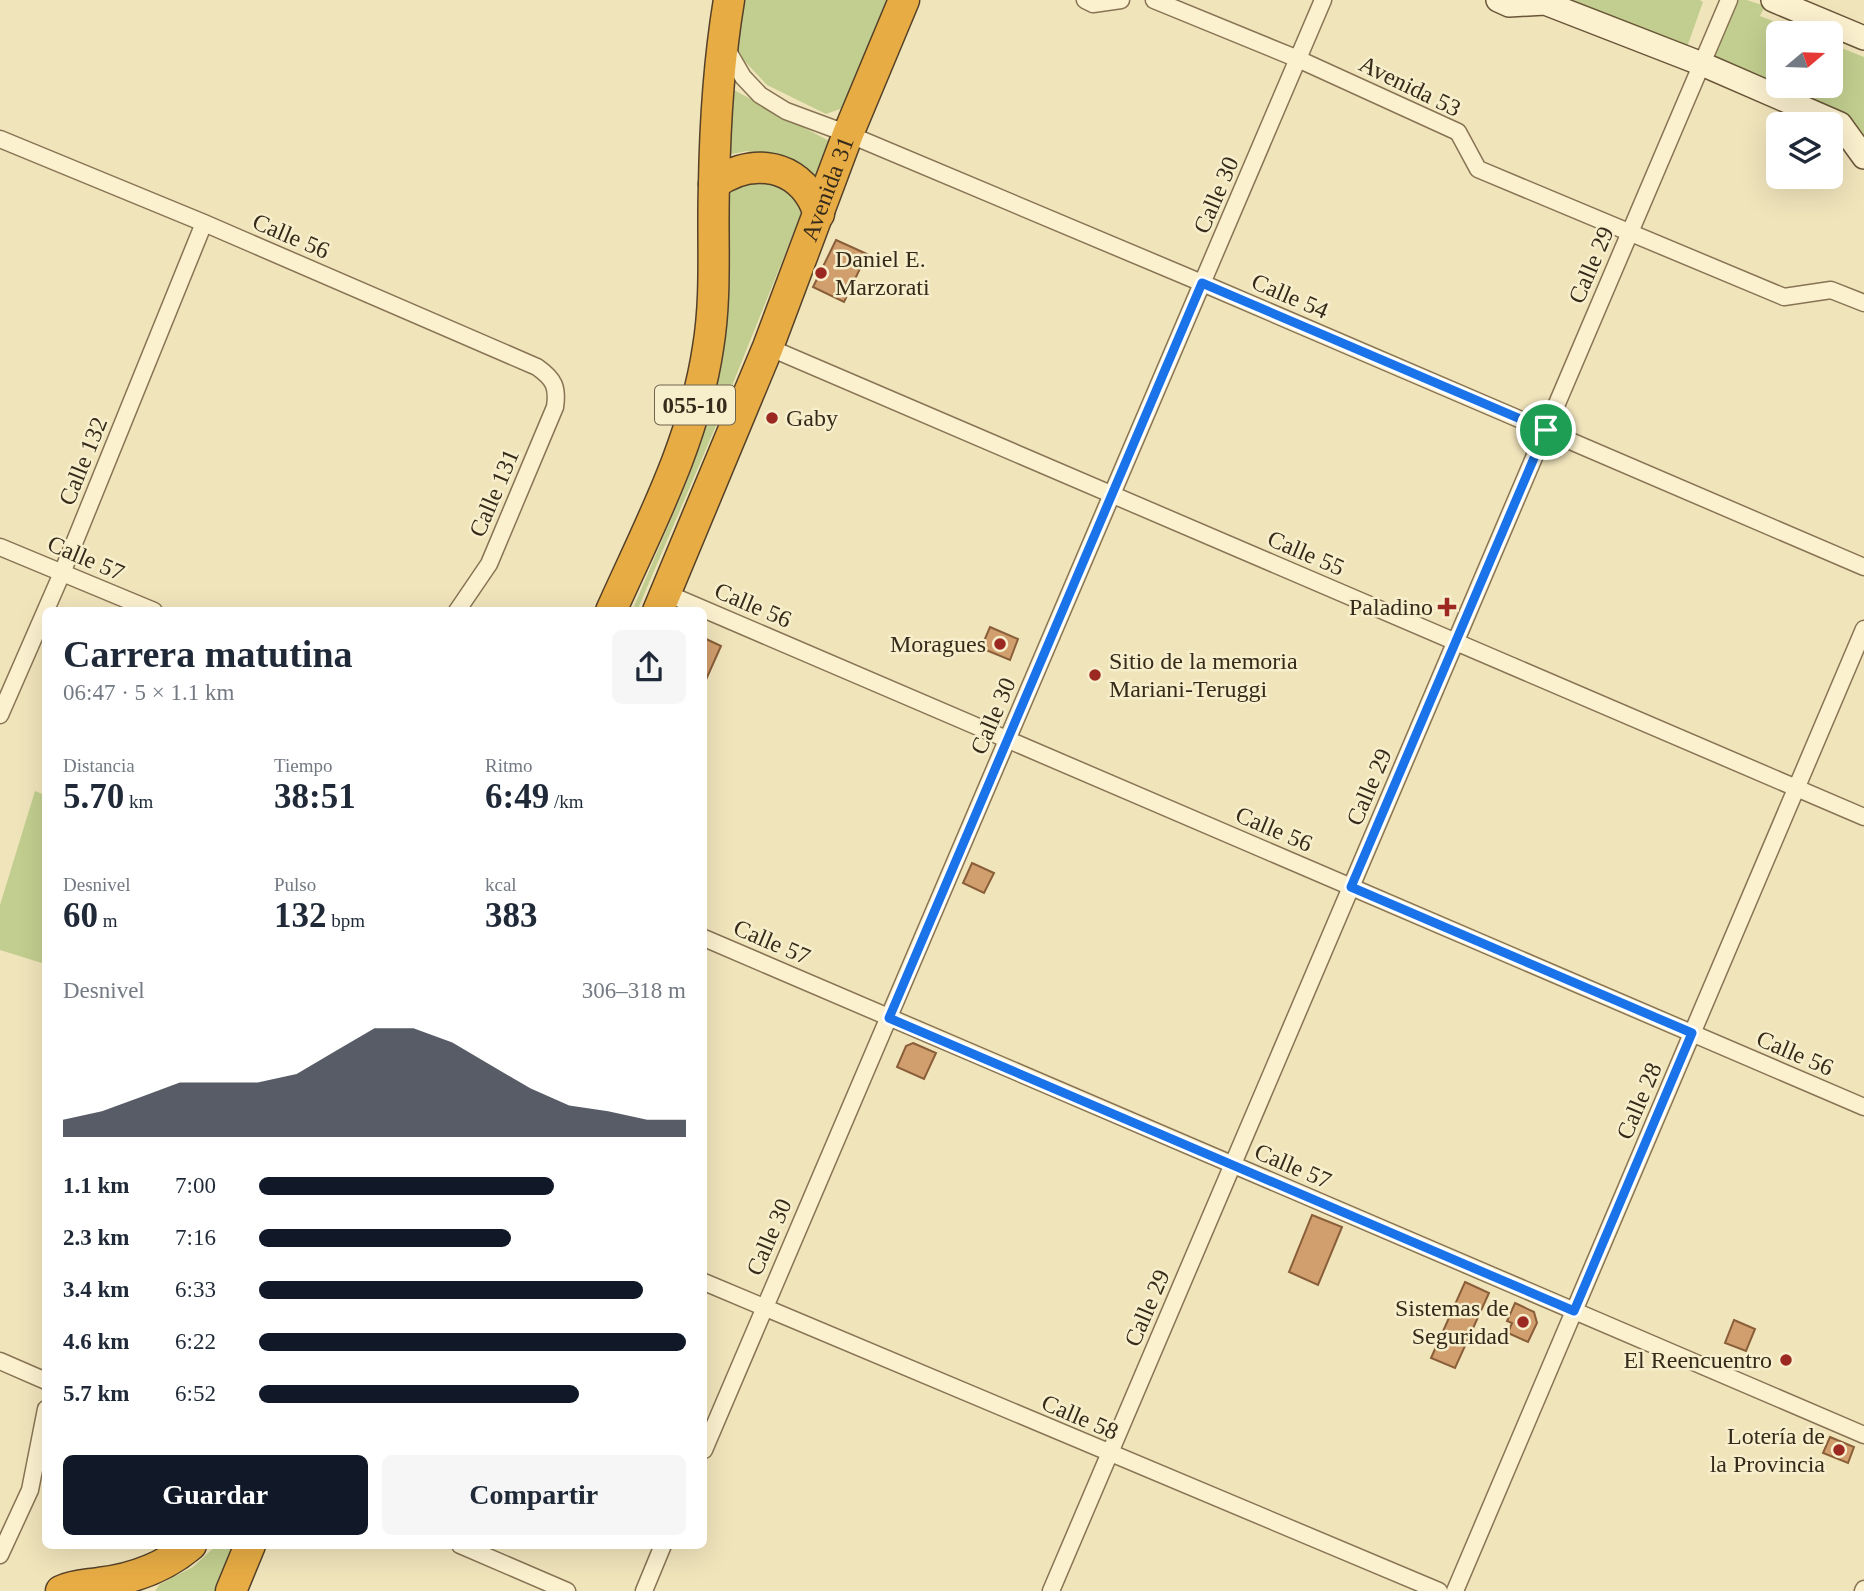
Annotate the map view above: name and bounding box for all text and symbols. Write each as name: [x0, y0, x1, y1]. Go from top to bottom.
north arrow: [1766, 21, 1843, 98]
map controls: [1766, 21, 1843, 189]
street label: Avenida 53: [1355, 50, 1465, 122]
button: layers: [1766, 112, 1843, 189]
street label: Avenida 31: [796, 133, 859, 245]
street label: Calle 30: [1188, 153, 1244, 237]
street label: Calle 56: [249, 208, 333, 264]
street label: Calle 29: [1563, 223, 1619, 307]
place label: Daniel E. Marzorati: [835, 246, 930, 300]
marker: Daniel E. Marzorati: [813, 265, 829, 281]
street label: Calle 54: [1248, 268, 1332, 324]
road number: 055-10: [655, 386, 735, 424]
pin: [1516, 400, 1576, 460]
place label: Gaby: [786, 405, 838, 431]
marker: Gaby: [764, 410, 780, 426]
icon: arrive: [1527, 411, 1565, 449]
street label: Calle 132: [54, 413, 112, 509]
street label: Calle 131: [464, 445, 524, 541]
street label: Calle 55: [1264, 525, 1348, 581]
street label: Calle 57: [44, 530, 128, 586]
street label: Calle 56: [711, 577, 795, 633]
place label: Paladino: [1349, 594, 1433, 620]
marker: Paladino: [1439, 599, 1455, 615]
button: share: [612, 630, 686, 704]
place label: Moragues: [890, 631, 986, 657]
text: Carrera matutina: [63, 633, 353, 675]
marker: Moragues: [992, 636, 1008, 652]
place label: Sitio de la memoria Mariani-Teruggi: [1109, 648, 1298, 702]
marker: Sitio de la memoria Mariani-Teruggi: [1087, 667, 1103, 683]
street label: Calle 30: [965, 674, 1021, 758]
text: 06:47 · 5 × 1.1 km: [63, 680, 234, 705]
street label: Calle 29: [1341, 745, 1397, 829]
text: Distancia: [63, 755, 135, 776]
text: Tiempo: [274, 755, 332, 776]
text: Ritmo: [485, 755, 533, 776]
text: 5.70: [63, 777, 124, 816]
text: 38:51: [274, 777, 356, 816]
text: 6:49: [485, 777, 549, 816]
text: km: [124, 791, 153, 812]
text: /km: [549, 791, 583, 812]
street label: Calle 56: [1232, 801, 1316, 857]
text: Desnivel: [63, 874, 131, 895]
text: Pulso: [274, 874, 316, 895]
text: kcal: [485, 874, 517, 895]
text: 60: [63, 896, 98, 935]
text: 132: [274, 896, 327, 935]
text: 383: [485, 896, 538, 935]
text: m: [98, 910, 118, 931]
text: bpm: [327, 910, 365, 931]
street label: Calle 57: [730, 914, 814, 970]
text: Desnivel: [63, 978, 145, 1003]
text: 306–318 m: [582, 978, 686, 1003]
street label: Calle 56: [1753, 1025, 1837, 1081]
street label: Calle 28: [1611, 1059, 1667, 1143]
street label: Calle 57: [1251, 1138, 1335, 1194]
text: 1.1 km: [63, 1173, 129, 1198]
text: 7:00: [175, 1173, 216, 1198]
street label: Calle 30: [741, 1195, 797, 1279]
text: 2.3 km: [63, 1225, 129, 1250]
text: 7:16: [175, 1225, 216, 1250]
street label: Calle 29: [1119, 1266, 1175, 1350]
text: 3.4 km: [63, 1277, 129, 1302]
text: 6:33: [175, 1277, 216, 1302]
place label: Sistemas de Seguridad: [1395, 1295, 1509, 1349]
marker: Sistemas de Seguridad: [1515, 1314, 1531, 1330]
text: 4.6 km: [63, 1329, 129, 1354]
text: 6:22: [175, 1329, 216, 1354]
place label: El Reencuentro: [1623, 1347, 1772, 1373]
marker: El Reencuentro: [1778, 1352, 1794, 1368]
text: 5.7 km: [63, 1381, 129, 1406]
text: 6:52: [175, 1381, 216, 1406]
street label: Calle 58: [1038, 1389, 1122, 1445]
place label: Lotería de la Provincia: [1710, 1423, 1825, 1477]
marker: Lotería de la Provincia: [1831, 1442, 1847, 1458]
button: Guardar: [63, 1455, 368, 1535]
button: Compartir: [382, 1455, 686, 1535]

